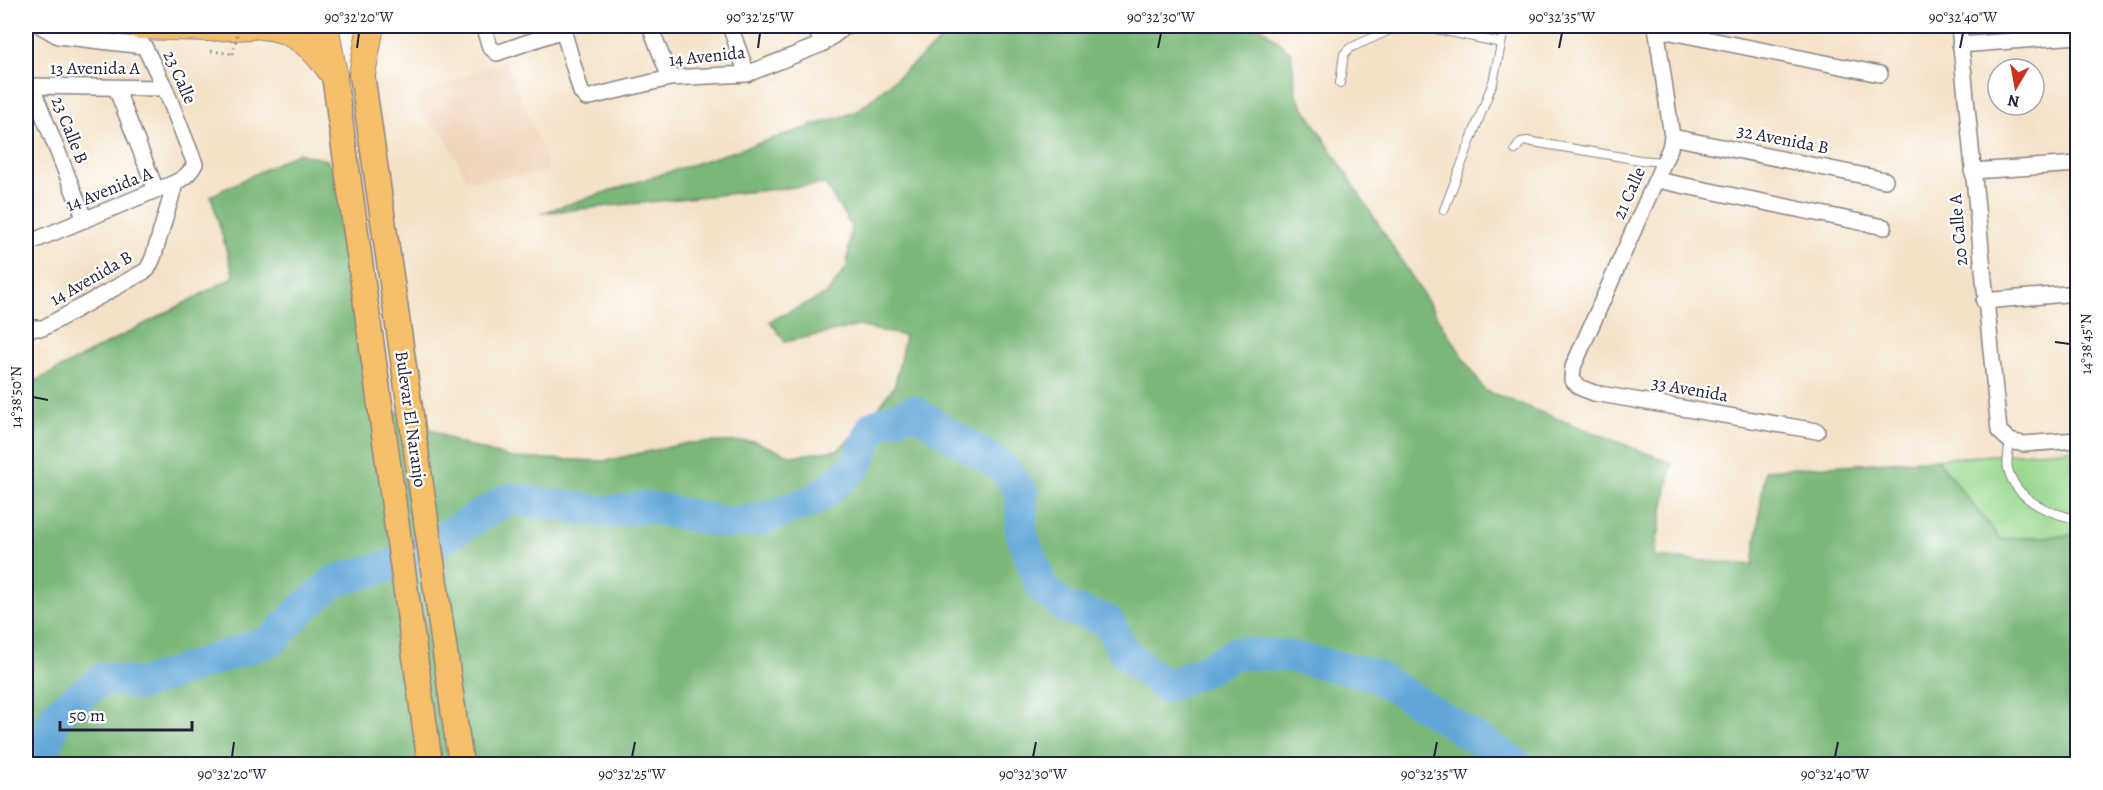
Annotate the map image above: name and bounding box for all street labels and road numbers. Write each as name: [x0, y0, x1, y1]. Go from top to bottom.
street label: 14 Avenida: [668, 40, 747, 72]
street label: 23 Calle: [158, 46, 202, 108]
street label: 13 Avenida A: [50, 56, 141, 80]
street label: 23 Calle B: [46, 93, 94, 167]
street label: 32 Avenida B: [1735, 118, 1831, 160]
street label: 14 Avenida A: [62, 161, 156, 217]
street label: 21 Calle: [1607, 163, 1651, 223]
street label: 20 Calle A: [1943, 192, 1973, 267]
street label: 14 Avenida B: [46, 245, 136, 311]
street label: Bulevar El Naranjo: [390, 349, 432, 489]
street label: 33 Avenida: [1650, 370, 1731, 408]

